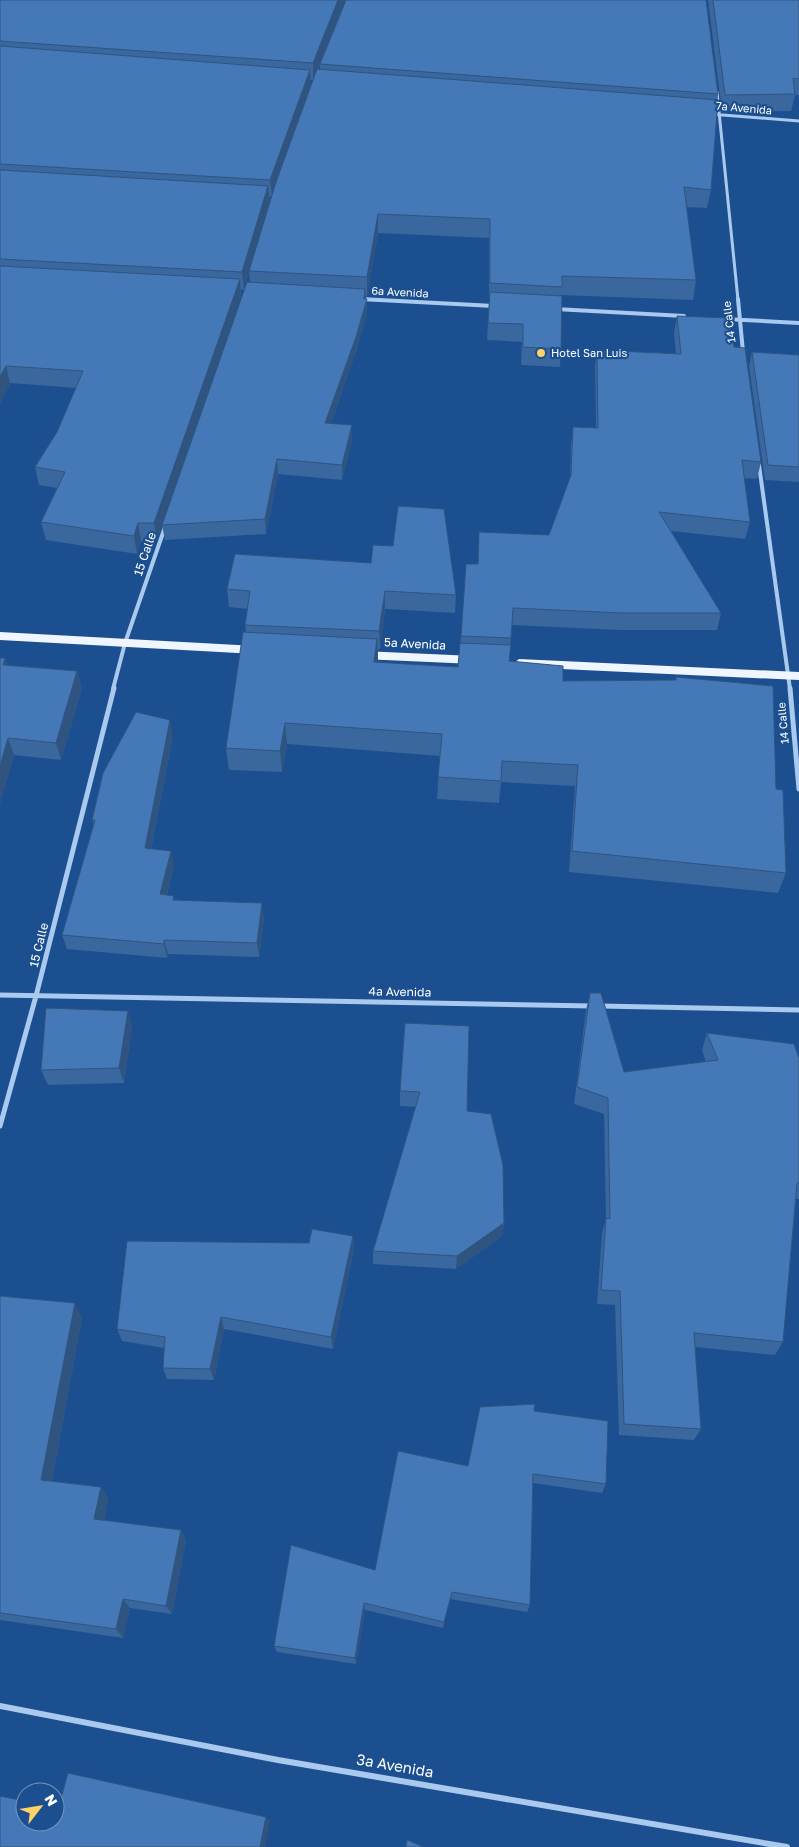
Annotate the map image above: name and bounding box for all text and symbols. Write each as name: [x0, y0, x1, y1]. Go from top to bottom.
street label: 7a Avenida: [715, 99, 773, 116]
street label: 6a Avenida: [371, 284, 429, 299]
street label: 14 Calle: [720, 301, 738, 344]
place label: Hotel San Luis: [551, 346, 627, 359]
marker: Hotel San Luis: [535, 347, 547, 359]
street label: 15 Calle: [130, 530, 159, 578]
street label: 5a Avenida: [384, 634, 447, 653]
street label: 14 Calle: [774, 702, 791, 744]
street label: 15 Calle: [26, 921, 51, 969]
street label: 4a Avenida: [369, 983, 431, 1000]
street label: 3a Avenida: [355, 1749, 435, 1781]
north arrow: [15, 1782, 65, 1832]
text: N: [42, 1791, 62, 1809]

